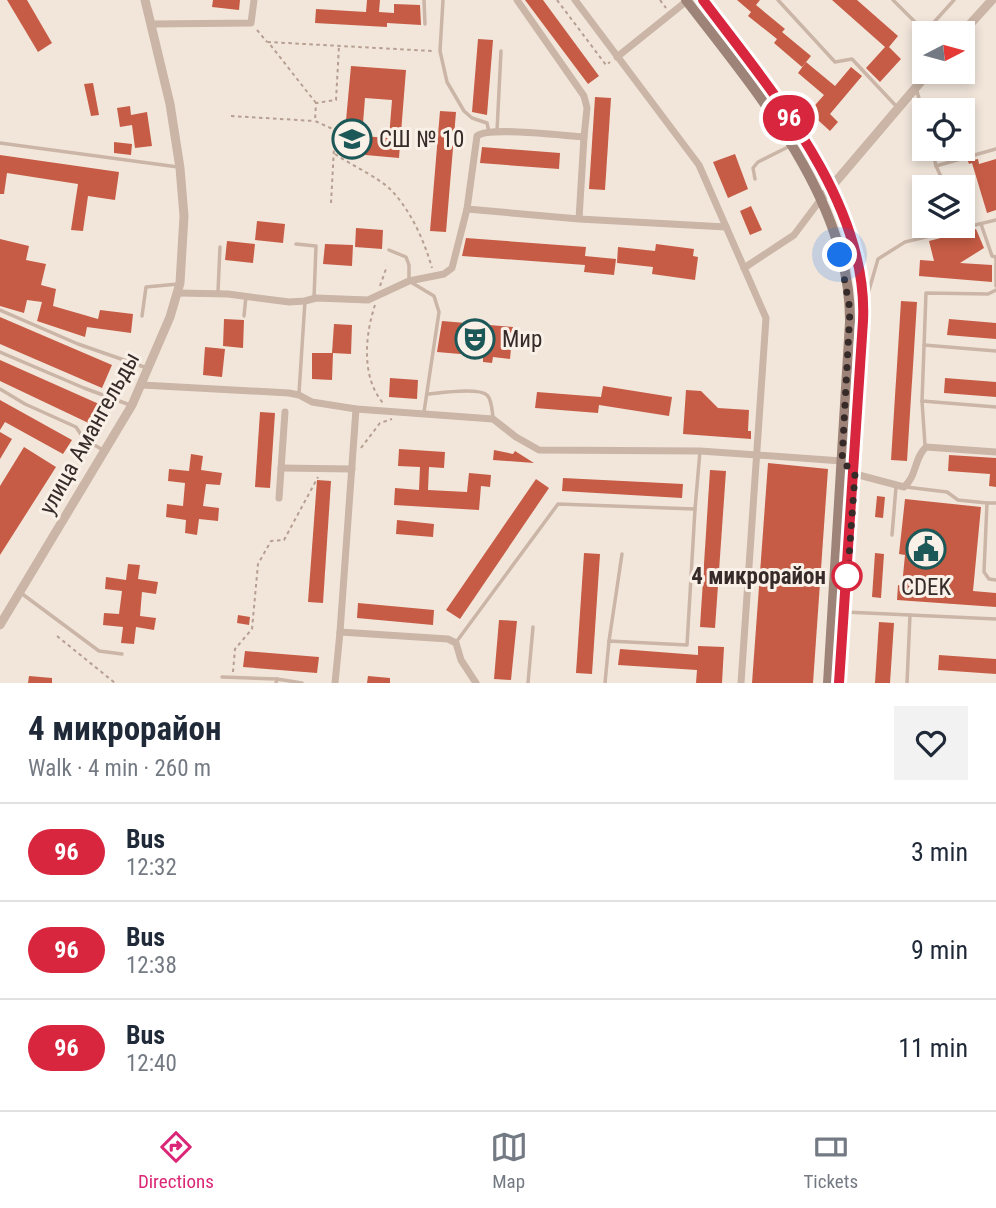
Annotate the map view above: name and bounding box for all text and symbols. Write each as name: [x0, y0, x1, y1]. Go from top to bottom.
north arrow: [912, 21, 975, 84]
map controls: [912, 21, 975, 238]
line badge: 96: [758, 95, 820, 141]
button: locate: [912, 98, 975, 161]
text: 96: [777, 104, 801, 132]
school or university icon: СШ № 10: [331, 118, 373, 160]
place label: СШ № 10: [379, 126, 464, 153]
button: layers: [912, 175, 975, 238]
your location: [822, 237, 857, 272]
theatre icon: Мир: [454, 318, 496, 360]
place label: Мир: [502, 326, 542, 353]
street label: улица Амангельды: [34, 347, 145, 519]
public building icon: CDEK: [905, 528, 947, 570]
marker: 4 микрорайон: [832, 561, 862, 591]
place label: 4 микрорайон: [691, 563, 826, 590]
place label: CDEK: [901, 574, 952, 601]
button: heart: [894, 706, 968, 780]
text: 4 микрорайон: [28, 709, 221, 748]
text: Walk · 4 min · 260 m: [28, 755, 211, 782]
text: Bus: [126, 824, 165, 854]
text: 3 min: [911, 837, 968, 867]
text: 96: [54, 838, 79, 866]
text: 12:32: [126, 854, 177, 881]
text: Bus: [126, 922, 165, 952]
text: 9 min: [911, 935, 968, 965]
text: 96: [54, 936, 79, 964]
text: 12:38: [126, 952, 177, 979]
text: Bus: [126, 1020, 165, 1050]
text: 11 min: [898, 1033, 968, 1063]
text: 96: [54, 1034, 79, 1062]
text: 12:40: [126, 1050, 177, 1077]
tab: Directions: [138, 1128, 214, 1193]
tab: Map: [490, 1128, 528, 1193]
tab: Tickets: [803, 1128, 858, 1193]

